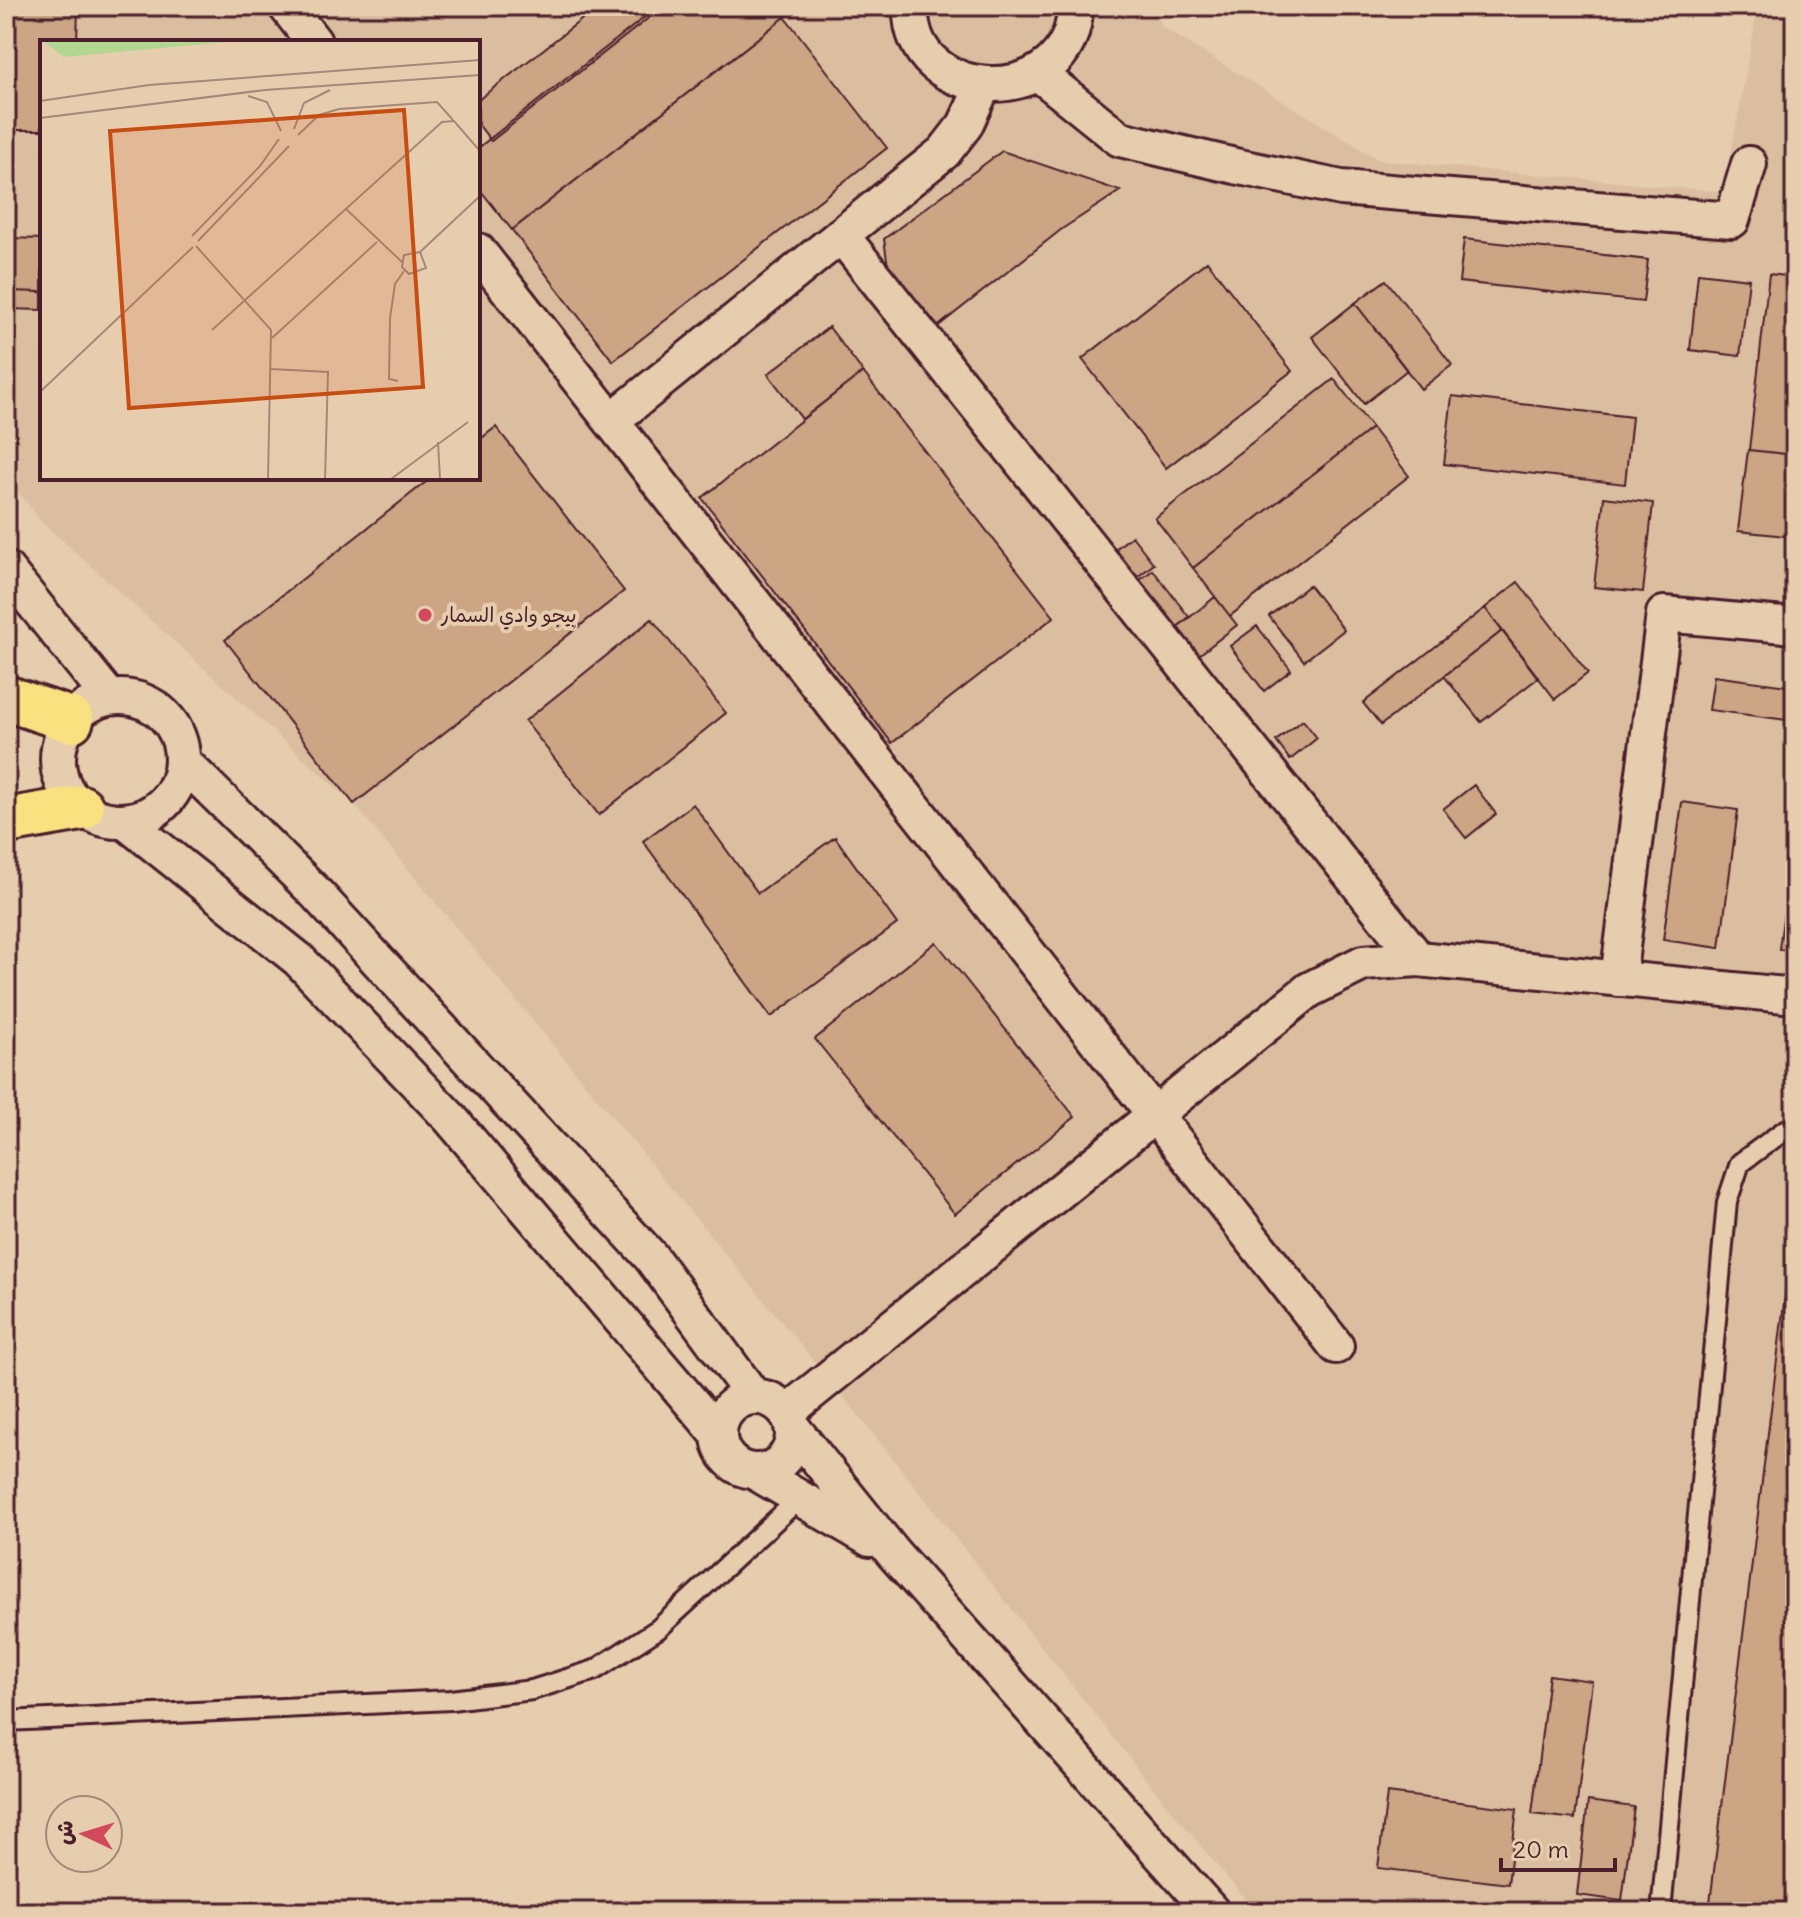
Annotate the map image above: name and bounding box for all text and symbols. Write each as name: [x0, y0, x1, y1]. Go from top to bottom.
inset map: [40, 40, 480, 480]
place label: بيجو وادي السمار: [440, 602, 577, 630]
marker: بيجو وادي السمار: [416, 606, 434, 624]
north arrow: [44, 1794, 124, 1874]
text: ش: [49, 1820, 79, 1846]
scale bar: [1501, 1822, 1615, 1872]
text: 20 m: [1513, 1834, 1569, 1864]

